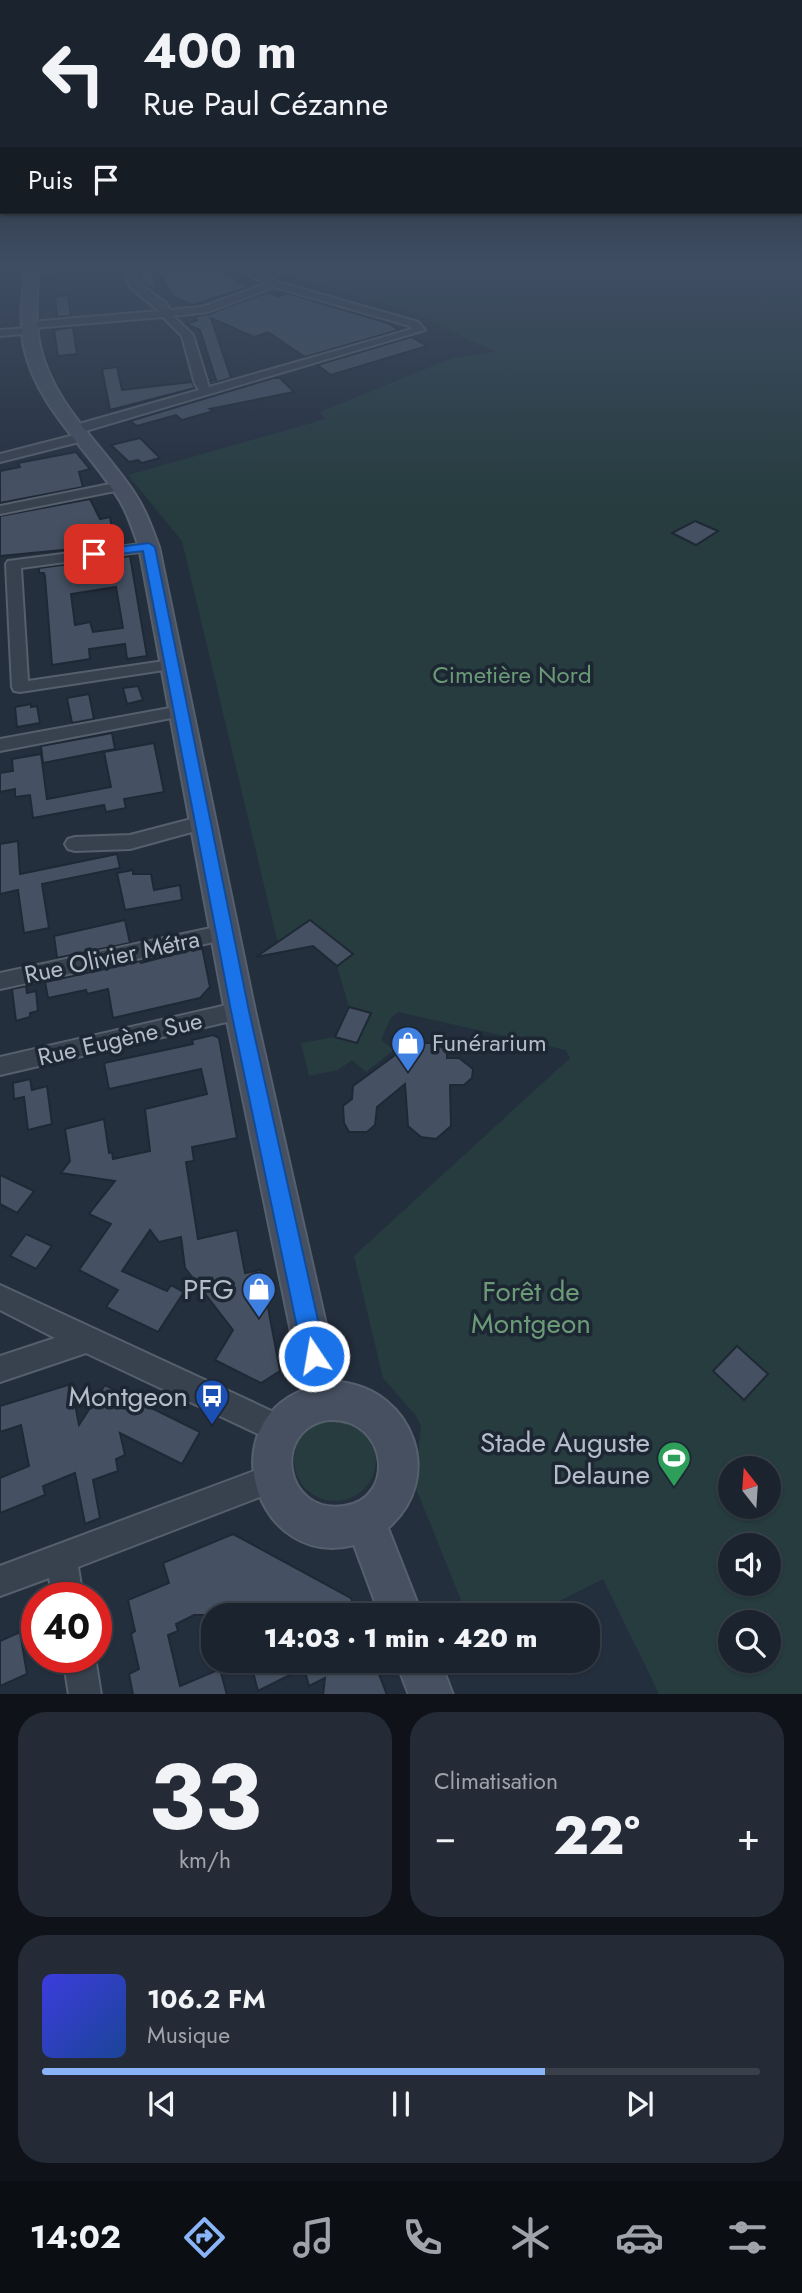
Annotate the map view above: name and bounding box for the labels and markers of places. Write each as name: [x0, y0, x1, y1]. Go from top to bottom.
pin: [64, 524, 124, 584]
shop icon: Funérarium: [389, 1024, 427, 1073]
place label: Funérarium: [432, 1025, 547, 1060]
place label: PFG: [183, 1269, 234, 1310]
shop icon: PFG: [240, 1270, 278, 1319]
place label: Montgeon: [68, 1376, 188, 1417]
bus stop icon: Montgeon: [193, 1377, 231, 1426]
place label: Stade Auguste Delaune: [480, 1422, 650, 1495]
sports icon: Stade Auguste Delaune: [655, 1439, 693, 1488]

